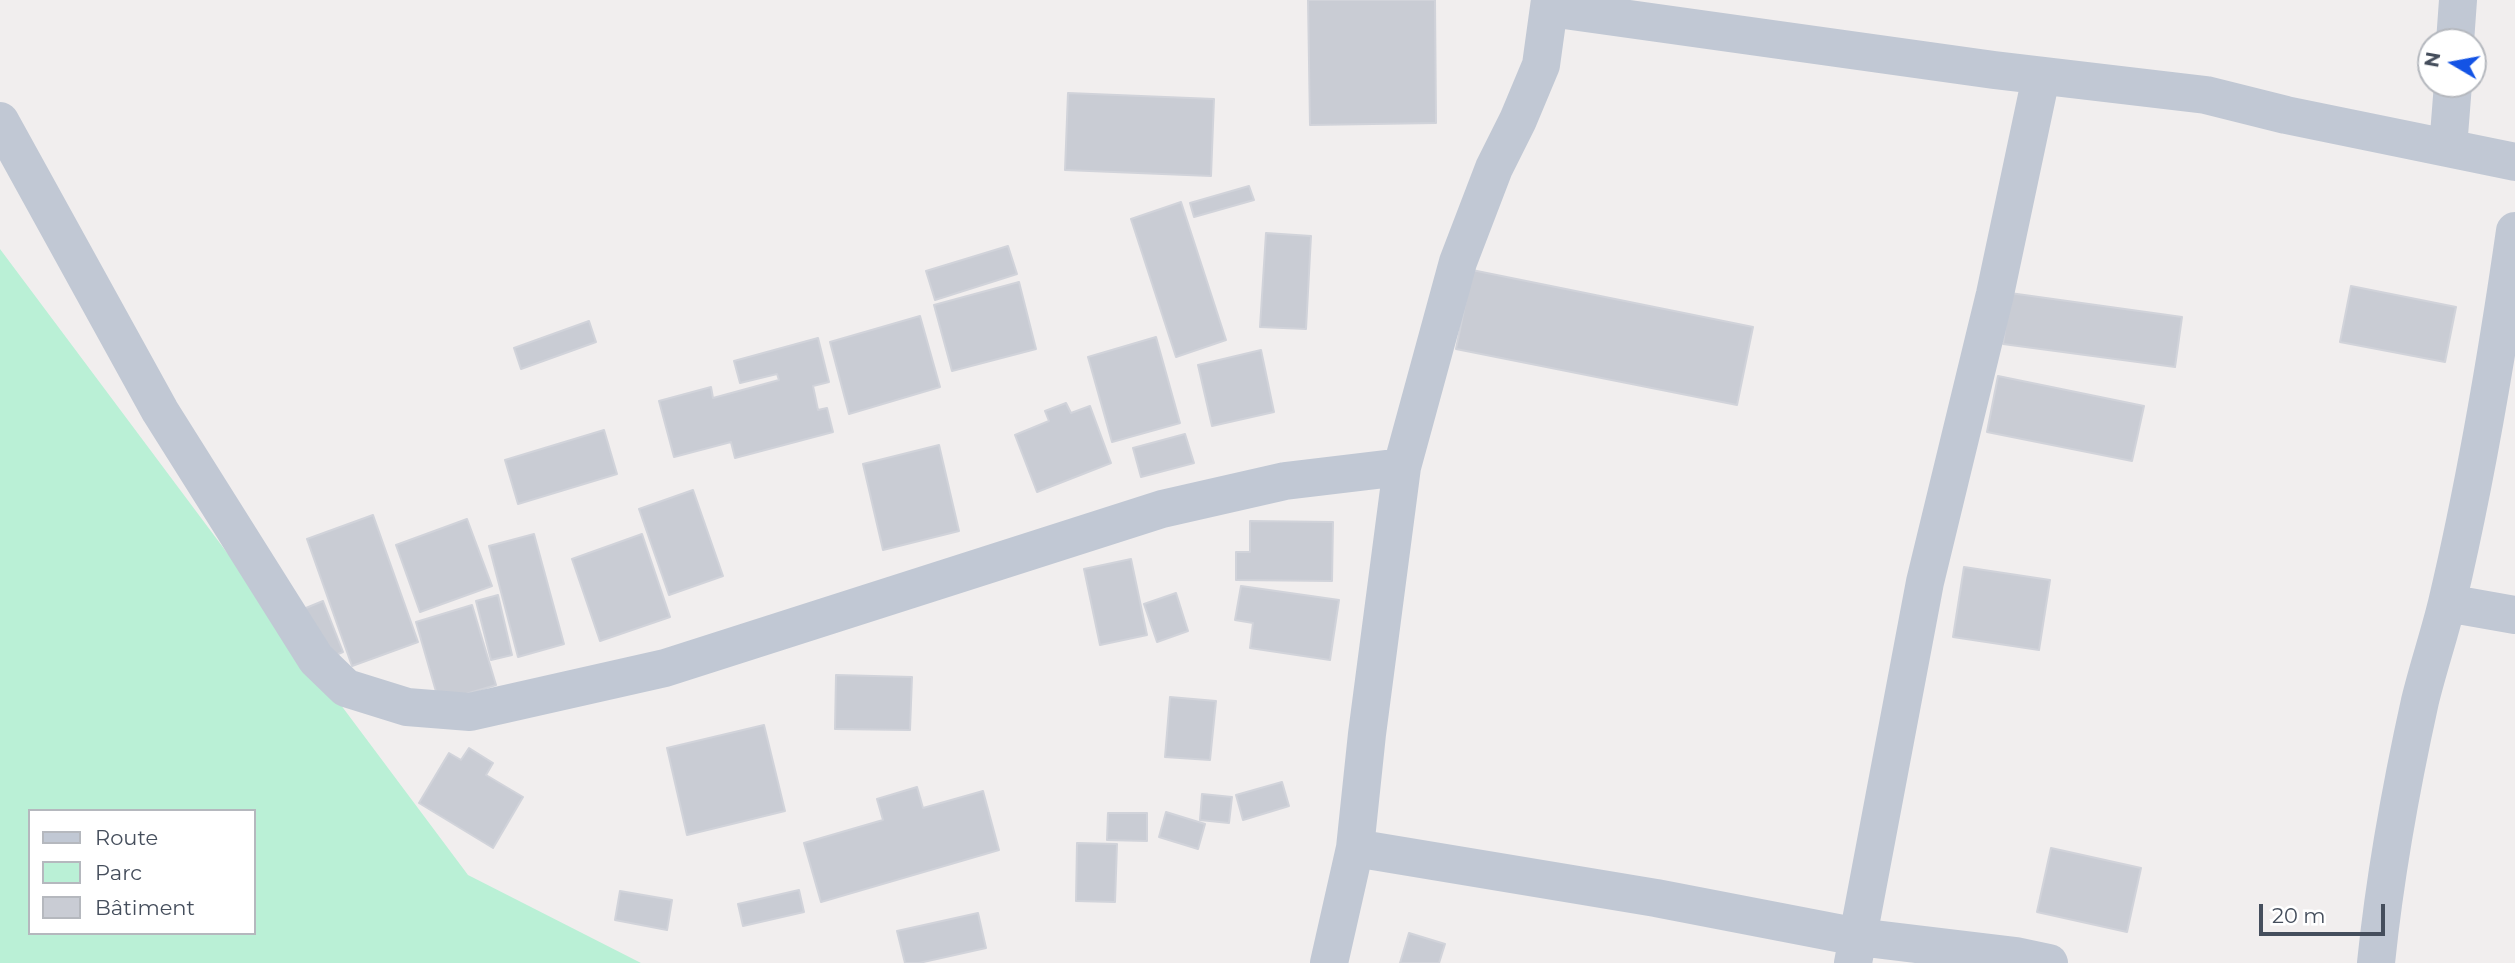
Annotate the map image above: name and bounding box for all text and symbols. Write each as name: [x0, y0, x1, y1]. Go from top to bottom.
north arrow: [2417, 28, 2487, 98]
text: N: [2420, 50, 2445, 69]
legend: [28, 809, 256, 935]
text: Route: [95, 825, 158, 850]
text: Parc: [95, 860, 142, 885]
scale bar: [2263, 890, 2389, 934]
text: Bâtiment: [95, 895, 195, 920]
text: 20 m: [2272, 903, 2326, 928]

